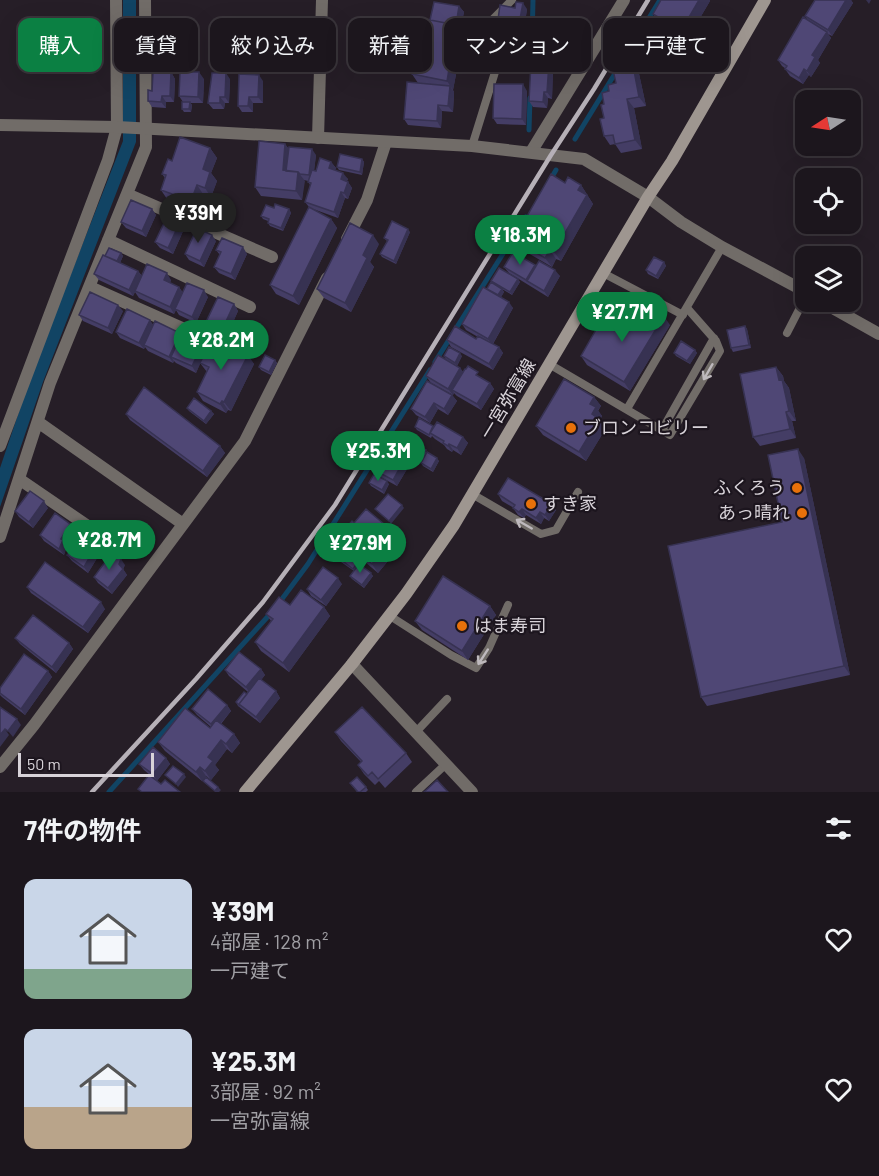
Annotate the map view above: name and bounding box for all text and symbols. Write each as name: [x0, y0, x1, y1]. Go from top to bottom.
chip: 購入: [18, 18, 102, 72]
chip: 賃貸: [114, 18, 198, 72]
chip: 絞り込み: [210, 18, 336, 72]
chip: 新着: [348, 18, 432, 72]
chip: マンション: [444, 18, 591, 72]
chip: 一戸建て: [603, 18, 729, 72]
north arrow: [795, 90, 861, 156]
map controls: [795, 90, 861, 312]
button: locate: [795, 168, 861, 234]
pin: ¥39M: [162, 193, 234, 244]
text: ¥39M: [173, 200, 223, 224]
pin: ¥18.3M: [471, 215, 569, 266]
text: ¥18.3M: [489, 222, 551, 246]
button: layers: [795, 246, 861, 312]
pin: ¥27.7M: [573, 292, 671, 343]
text: ¥27.7M: [590, 299, 654, 323]
pin: ¥28.2M: [172, 320, 270, 371]
text: ¥28.2M: [188, 327, 254, 351]
street label: 一宮弥富線: [475, 354, 540, 443]
one-way arrow: [701, 363, 713, 380]
place label: ブロンコビリー: [583, 416, 709, 438]
marker: ブロンコビリー: [564, 421, 578, 435]
pin: ¥25.3M: [329, 431, 427, 482]
text: ¥25.3M: [345, 438, 411, 462]
place label: ふくろう: [713, 476, 785, 498]
marker: ふくろう: [790, 481, 804, 495]
place label: すき家: [543, 492, 597, 514]
marker: すき家: [524, 497, 538, 511]
place label: あっ晴れ: [718, 501, 790, 523]
marker: あっ晴れ: [795, 506, 809, 520]
one-way arrow: [516, 518, 533, 530]
pin: ¥28.7M: [60, 520, 158, 571]
pin: ¥27.9M: [311, 523, 409, 574]
text: ¥28.7M: [76, 527, 142, 551]
text: ¥27.9M: [328, 530, 392, 554]
place label: はま寿司: [474, 614, 546, 636]
marker: はま寿司: [455, 619, 469, 633]
one-way arrow: [476, 648, 488, 665]
scale bar: [18, 750, 154, 778]
text: 50 m: [27, 754, 61, 773]
icon: filters: [822, 812, 855, 845]
text: 7件の物件: [24, 814, 141, 845]
text: ¥39M: [210, 895, 274, 926]
icon: home: [72, 903, 144, 975]
icon: heart: [822, 923, 855, 956]
text: 4部屋 · 128 m²: [210, 929, 328, 953]
text: 一戸建て: [210, 958, 290, 982]
text: ¥25.3M: [210, 1045, 296, 1076]
icon: home: [72, 1053, 144, 1125]
icon: heart: [822, 1073, 855, 1106]
text: 3部屋 · 92 m²: [210, 1079, 321, 1103]
text: 一宮弥富線: [210, 1108, 310, 1132]

